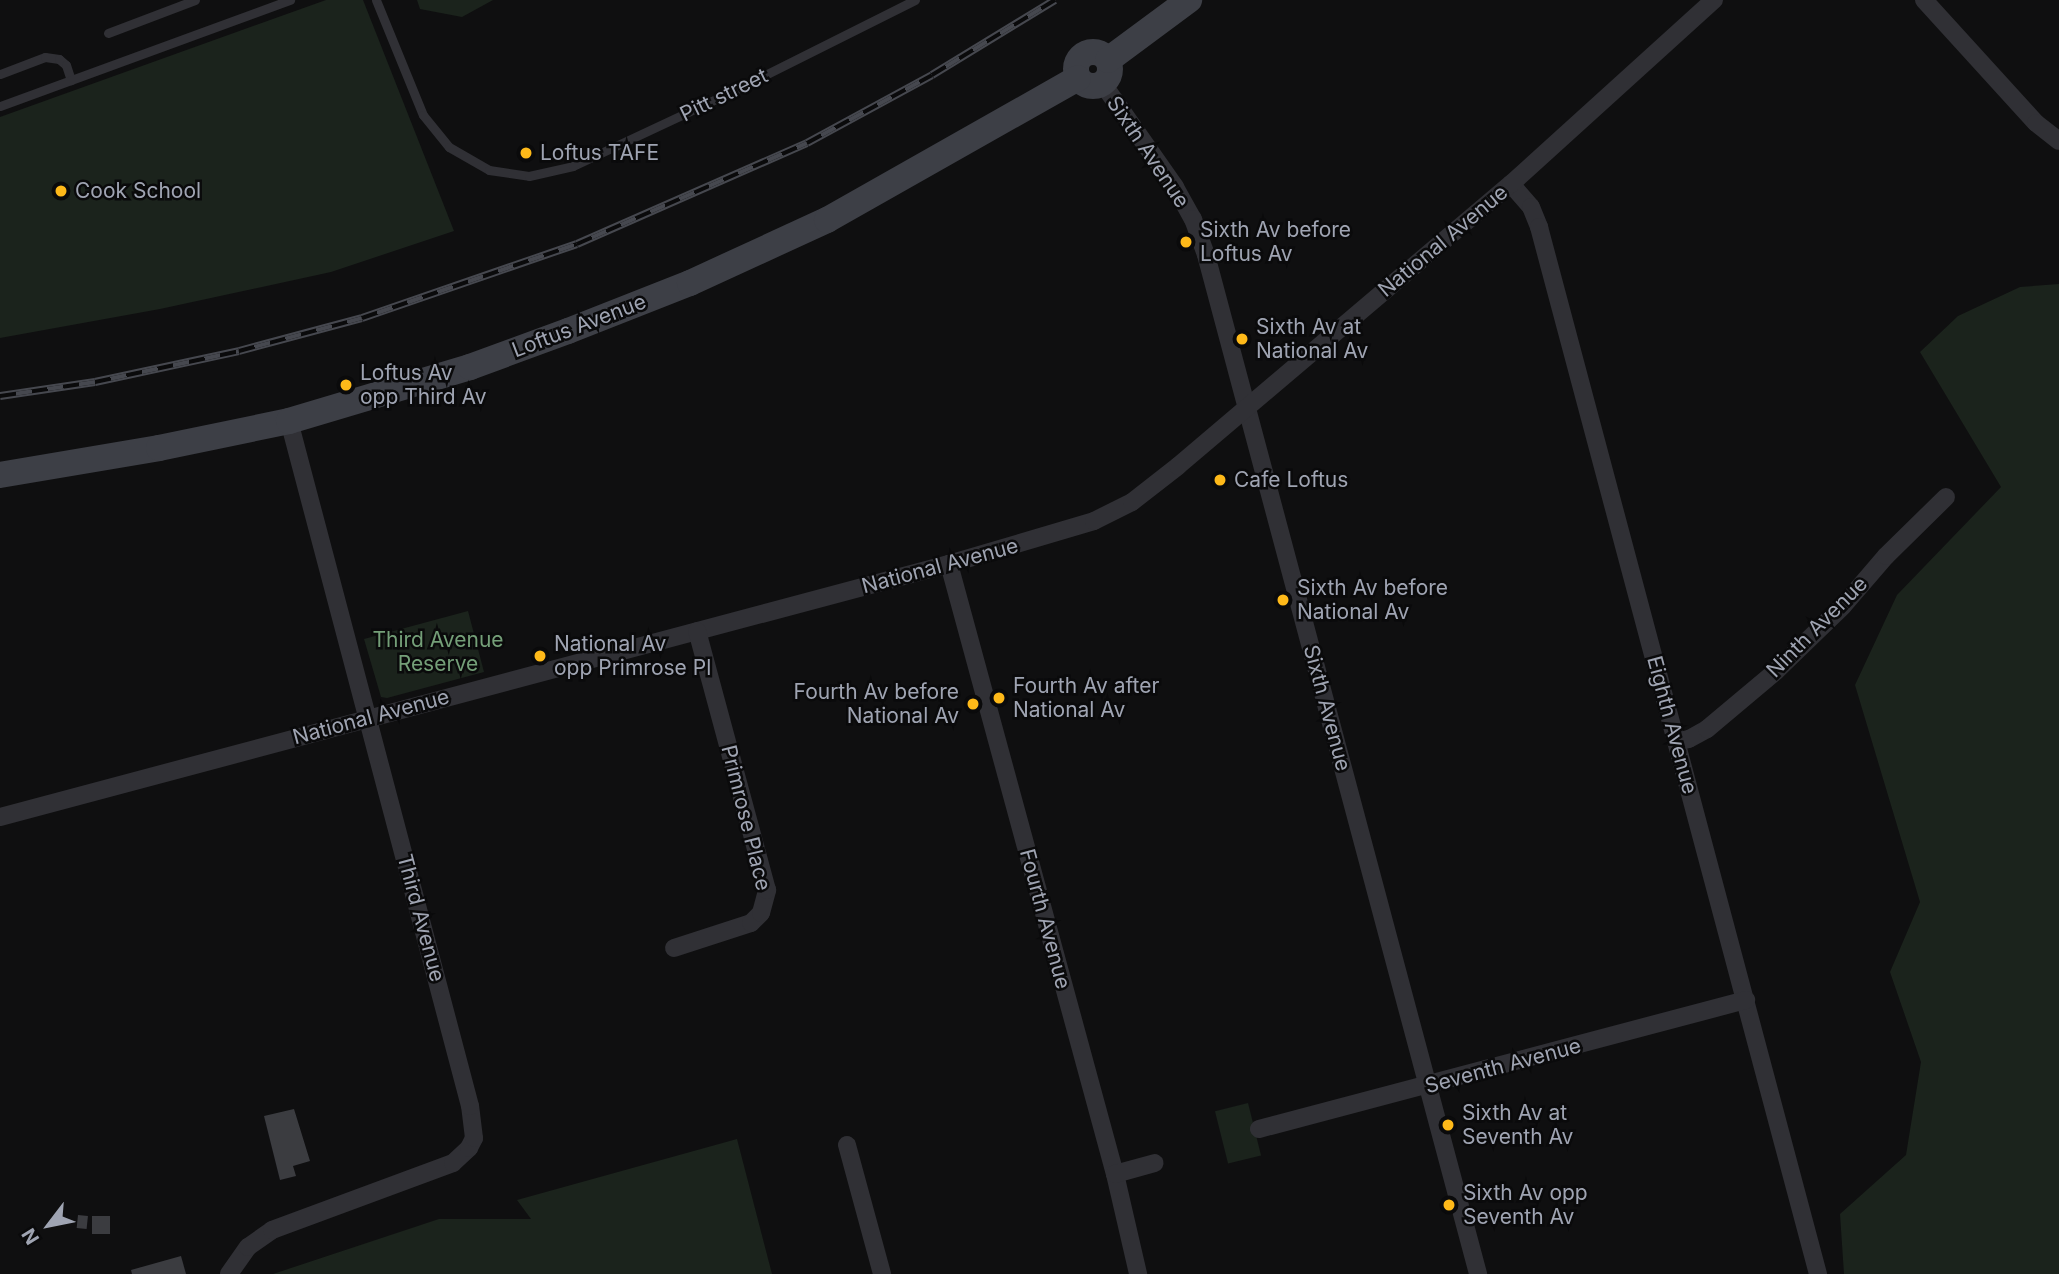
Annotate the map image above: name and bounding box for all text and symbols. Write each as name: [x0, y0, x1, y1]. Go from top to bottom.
street label: Pitt street: [676, 63, 772, 127]
street label: Sixth Avenue: [1101, 91, 1195, 213]
place label: Loftus TAFE: [540, 140, 659, 166]
marker: Loftus TAFE: [518, 145, 534, 161]
place label: Cook School: [75, 178, 201, 204]
street label: National Avenue: [1373, 180, 1513, 302]
marker: Cook School: [53, 183, 69, 199]
place label: Sixth Av before Loftus Av: [1200, 217, 1351, 267]
marker: Sixth Av before Loftus Av: [1178, 234, 1194, 250]
street label: Loftus Avenue: [508, 289, 650, 363]
place label: Sixth Av at National Av: [1256, 314, 1368, 364]
marker: Sixth Av at National Av: [1234, 331, 1250, 347]
place label: Loftus Av opp Third Av: [360, 360, 486, 410]
marker: Loftus Av opp Third Av: [338, 377, 354, 393]
place label: Cafe Loftus: [1234, 467, 1348, 493]
marker: Cafe Loftus: [1212, 472, 1228, 488]
street label: National Avenue: [859, 533, 1021, 599]
street label: Ninth Avenue: [1761, 571, 1873, 683]
place label: Sixth Av before National Av: [1297, 575, 1448, 625]
marker: Sixth Av before National Av: [1275, 592, 1291, 608]
park label: Third Avenue Reserve: [372, 627, 504, 677]
place label: National Av opp Primrose Pl: [554, 631, 711, 681]
street label: Sixth Avenue: [1298, 642, 1356, 774]
marker: National Av opp Primrose Pl: [532, 648, 548, 664]
street label: Eighth Avenue: [1641, 653, 1703, 797]
place label: Fourth Av after National Av: [1013, 673, 1159, 723]
place label: Fourth Av before National Av: [794, 679, 959, 729]
street label: National Avenue: [290, 684, 452, 750]
marker: Fourth Av after National Av: [991, 690, 1007, 706]
marker: Fourth Av before National Av: [965, 696, 981, 712]
street label: Primrose Place: [716, 743, 776, 893]
street label: Fourth Avenue: [1014, 846, 1076, 992]
street label: Third Avenue: [392, 851, 450, 985]
street label: Seventh Avenue: [1422, 1033, 1584, 1099]
place label: Sixth Av at Seventh Av: [1462, 1100, 1573, 1150]
marker: Sixth Av at Seventh Av: [1440, 1117, 1456, 1133]
place label: Sixth Av opp Seventh Av: [1463, 1180, 1588, 1230]
north arrow: [14, 1190, 84, 1260]
marker: Sixth Av opp Seventh Av: [1441, 1197, 1457, 1213]
text: N: [17, 1224, 44, 1249]

